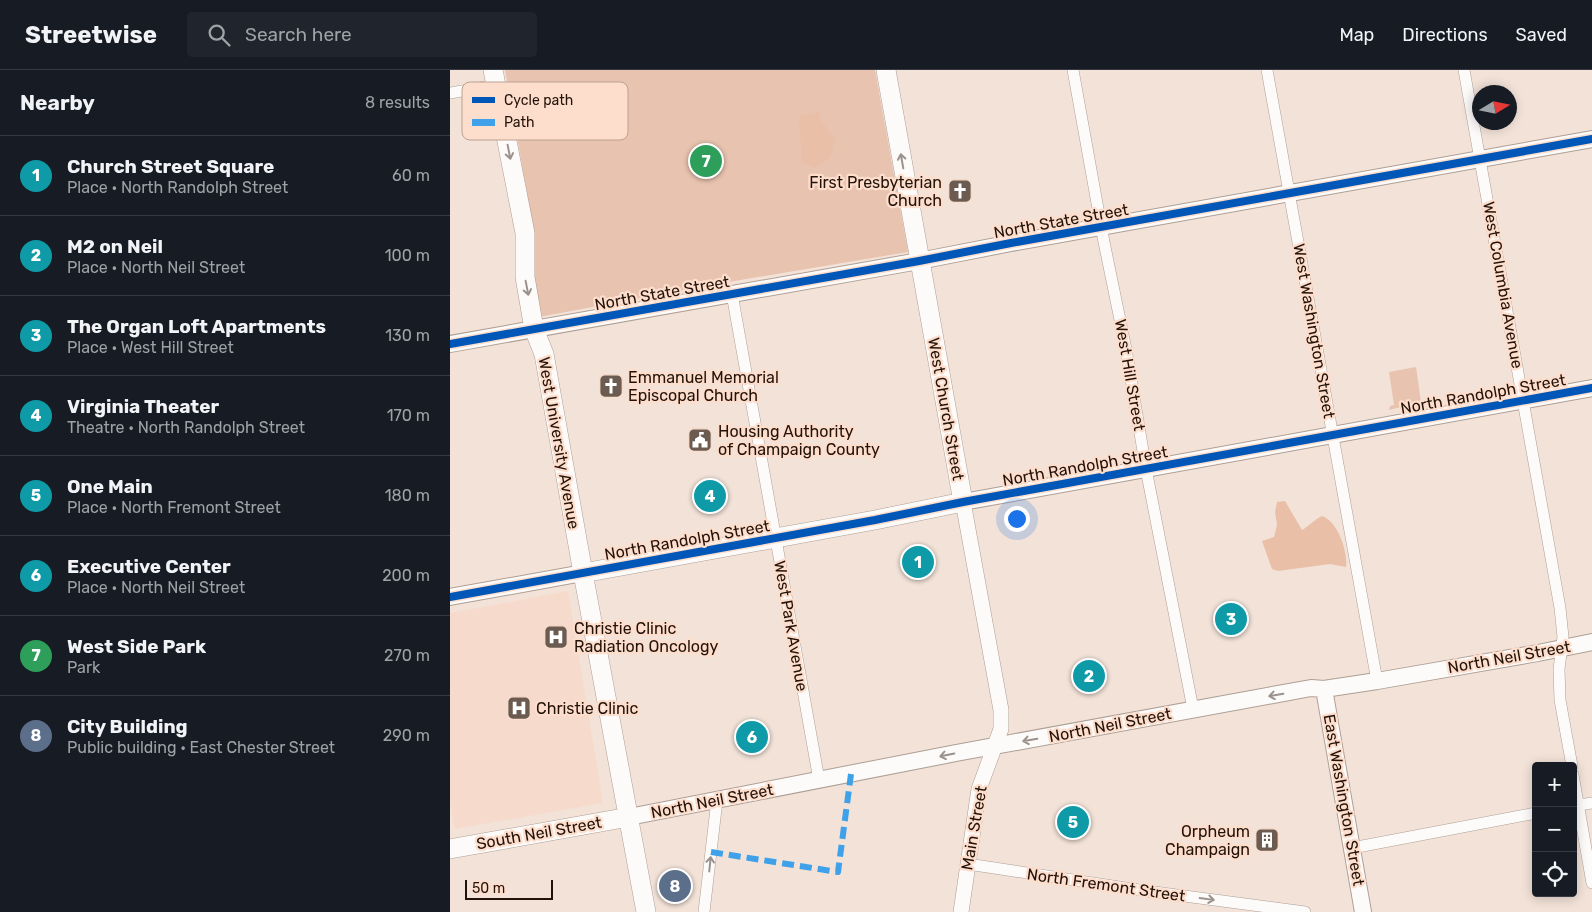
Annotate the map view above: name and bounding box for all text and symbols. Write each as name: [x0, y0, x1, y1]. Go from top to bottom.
search box: [187, 12, 537, 57]
text: Streetwise: [25, 21, 157, 49]
icon: search: [205, 21, 233, 49]
text: Search here: [245, 23, 352, 46]
text: Map: [1339, 24, 1374, 46]
text: Directions: [1402, 24, 1488, 46]
text: Saved: [1516, 24, 1567, 46]
legend: [462, 82, 628, 140]
north arrow: [1472, 85, 1517, 130]
text: Nearby: [20, 90, 95, 115]
text: Cycle path: [504, 92, 573, 109]
text: 8 results: [365, 93, 430, 112]
text: Path: [504, 114, 535, 131]
pin: 7: [690, 142, 722, 180]
one-way arrow: [504, 144, 514, 160]
one-way arrow: [896, 154, 906, 170]
text: Church Street Square: [67, 155, 274, 178]
text: 1: [32, 166, 40, 185]
text: 60 m: [392, 166, 430, 185]
place label: First Presbyterian Church: [809, 173, 942, 210]
text: Place · North Randolph Street: [67, 178, 288, 197]
church icon: First Presbyterian Church: [947, 178, 973, 204]
street label: North State Street: [992, 200, 1130, 242]
street label: West Columbia Avenue: [1479, 200, 1527, 370]
text: M2 on Neil: [67, 235, 163, 258]
street label: West Washington Street: [1289, 242, 1339, 420]
text: 2: [31, 246, 41, 265]
text: 100 m: [385, 246, 430, 265]
text: Place · North Neil Street: [67, 258, 245, 277]
street label: North State Street: [593, 272, 731, 314]
one-way arrow: [522, 280, 532, 296]
text: The Organ Loft Apartments: [67, 315, 326, 338]
street label: West Hill Street: [1111, 318, 1149, 432]
text: 3: [31, 326, 41, 345]
text: 130 m: [385, 326, 430, 345]
street label: West Church Street: [924, 336, 968, 482]
text: Place · West Hill Street: [67, 338, 234, 357]
street label: West University Avenue: [535, 355, 584, 531]
place label: Emmanuel Memorial Episcopal Church: [628, 368, 779, 405]
street label: North Randolph Street: [1399, 370, 1567, 418]
church icon: Emmanuel Memorial Episcopal Church: [598, 373, 624, 399]
text: Virginia Theater: [67, 395, 219, 418]
text: 4: [31, 406, 41, 425]
text: 170 m: [387, 406, 430, 425]
text: Theatre · North Randolph Street: [67, 418, 305, 437]
place label: Housing Authority of Champaign County: [718, 422, 880, 459]
public building icon: Housing Authority of Champaign County: [687, 427, 713, 453]
street label: North Randolph Street: [1001, 442, 1169, 490]
text: One Main: [67, 475, 153, 498]
pin: 4: [694, 477, 726, 515]
text: 5: [31, 486, 41, 505]
text: 180 m: [385, 486, 430, 505]
text: Place · North Fremont Street: [67, 498, 281, 517]
your location: [1004, 506, 1030, 532]
street label: North Randolph Street: [603, 516, 771, 564]
pin: 1: [902, 543, 934, 581]
text: Executive Center: [67, 555, 231, 578]
street label: West Park Avenue: [770, 559, 812, 693]
text: 6: [31, 566, 41, 585]
text: 200 m: [382, 566, 430, 585]
text: Place · North Neil Street: [67, 578, 245, 597]
pin: 3: [1215, 600, 1247, 638]
place label: Christie Clinic Radiation Oncology: [574, 619, 719, 656]
hospital icon: Christie Clinic Radiation Oncology: [543, 624, 569, 650]
text: West Side Park: [67, 635, 206, 658]
street label: North Neil Street: [1446, 637, 1572, 677]
text: 7: [31, 646, 41, 665]
text: 270 m: [384, 646, 430, 665]
pin: 2: [1073, 657, 1105, 695]
text: Park: [67, 658, 100, 677]
one-way arrow: [1268, 690, 1284, 700]
hospital icon: Christie Clinic: [506, 695, 532, 721]
place label: Christie Clinic: [536, 699, 638, 718]
street label: North Neil Street: [1047, 704, 1173, 746]
street label: East Washington Street: [1320, 713, 1368, 887]
text: City Building: [67, 715, 188, 738]
pin: 6: [736, 718, 768, 756]
text: 8: [31, 726, 41, 745]
text: 290 m: [383, 726, 430, 745]
one-way arrow: [1022, 735, 1038, 745]
text: Public building · East Chester Street: [67, 738, 335, 757]
one-way arrow: [940, 751, 956, 761]
map controls: [1532, 762, 1577, 897]
button: +: [1532, 762, 1577, 807]
street label: North Neil Street: [649, 780, 775, 822]
street label: Main Street: [957, 784, 991, 872]
pin: 5: [1057, 803, 1089, 841]
button: −: [1532, 807, 1577, 852]
street label: South Neil Street: [475, 813, 603, 853]
place label: Orpheum Champaign: [1165, 822, 1250, 859]
building icon: Orpheum Champaign: [1254, 827, 1280, 853]
button: locate: [1532, 852, 1577, 897]
one-way arrow: [705, 856, 715, 872]
street label: North Fremont Street: [1026, 864, 1186, 906]
pin: 8: [659, 867, 691, 905]
scale bar: [465, 877, 552, 900]
text: 50 m: [472, 880, 505, 897]
one-way arrow: [1198, 894, 1214, 904]

